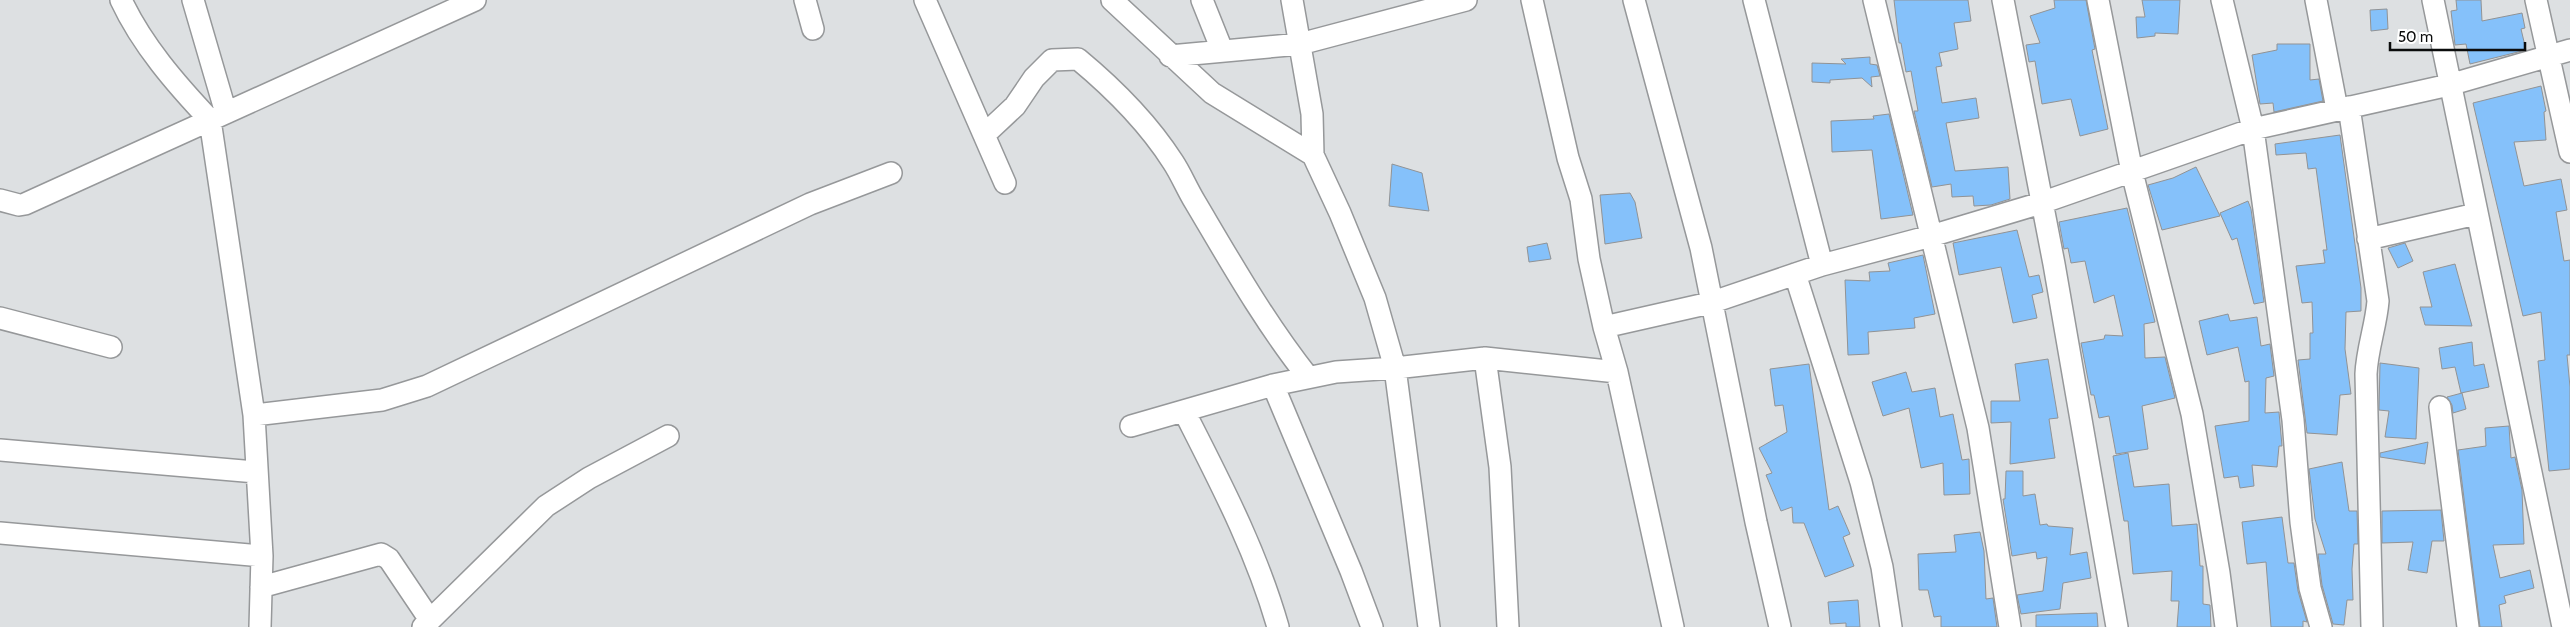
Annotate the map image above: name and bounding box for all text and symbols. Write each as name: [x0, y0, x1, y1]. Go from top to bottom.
scale bar: [2390, 20, 2525, 52]
text: 50 m: [2398, 28, 2433, 46]

